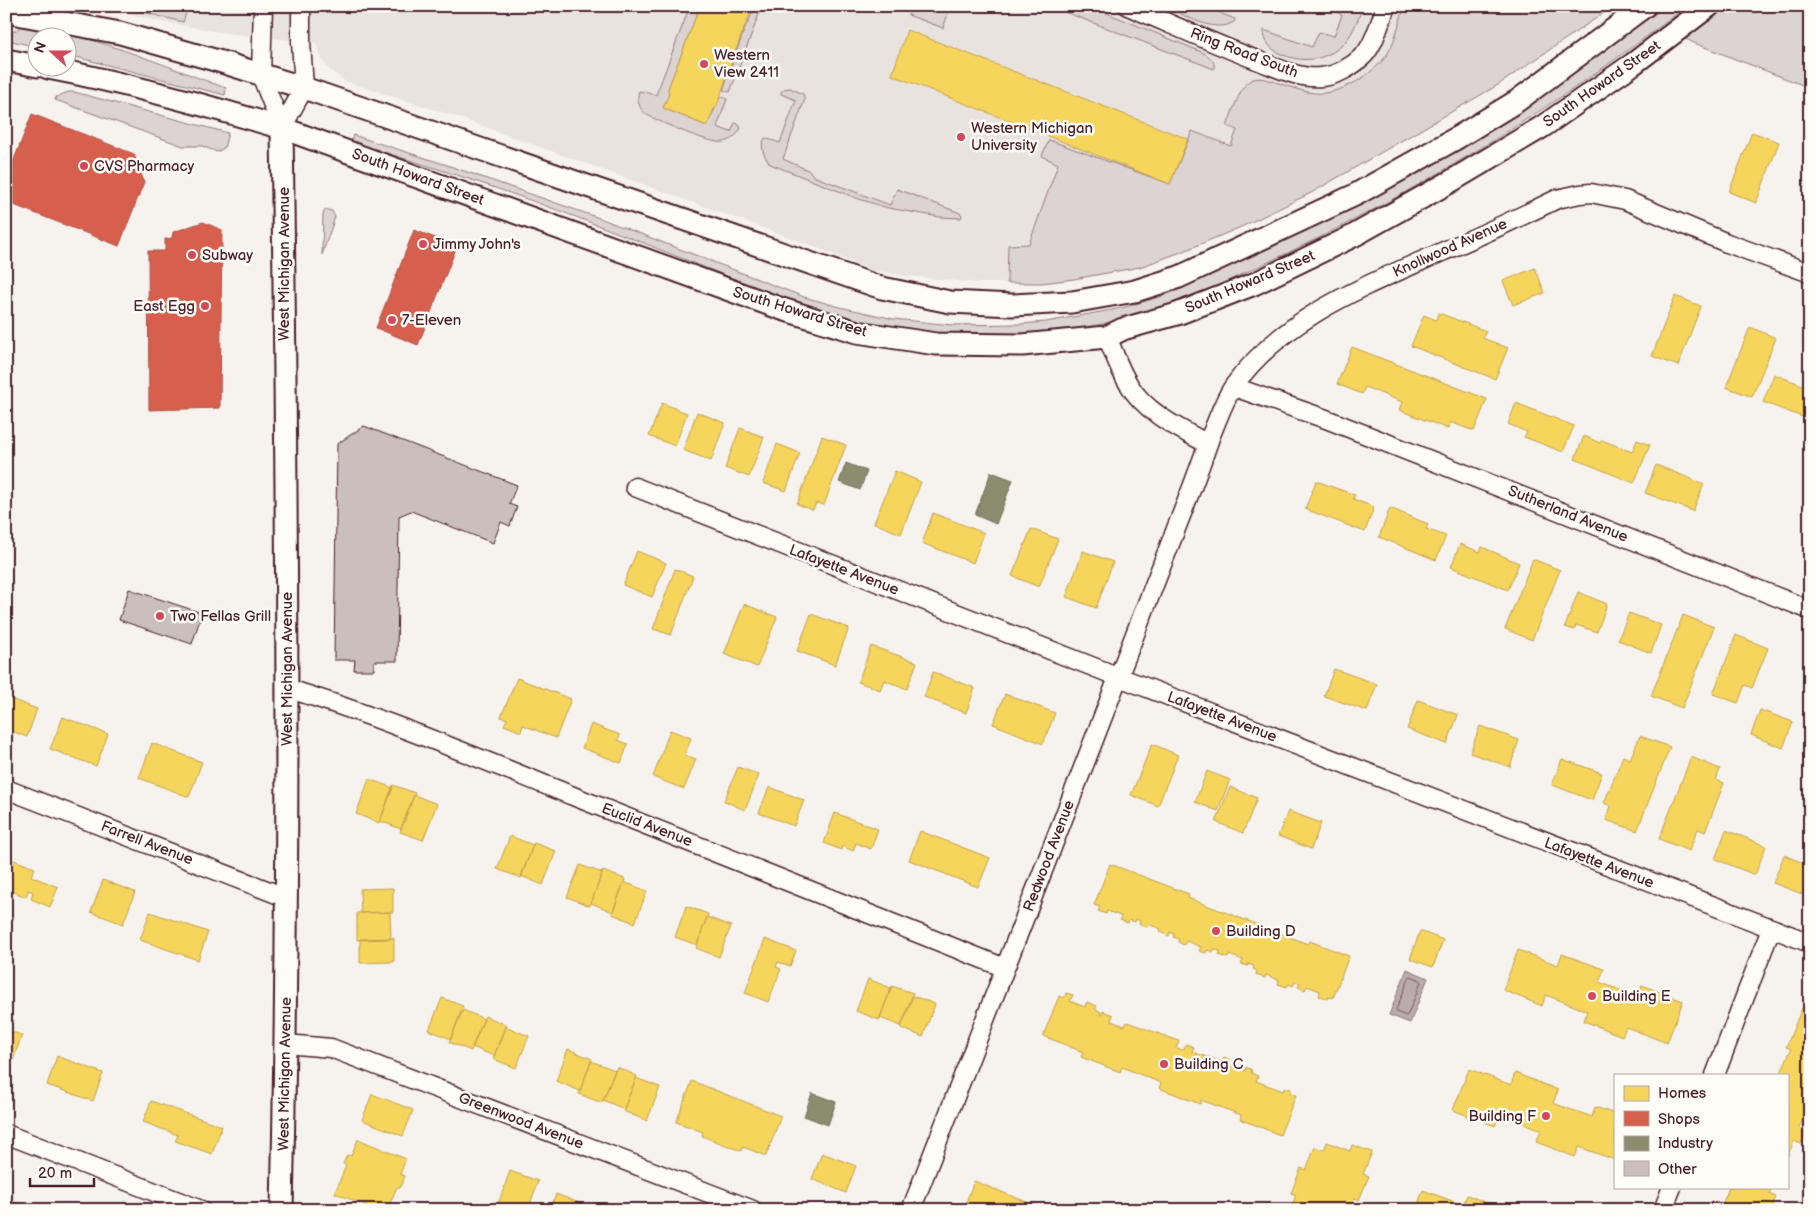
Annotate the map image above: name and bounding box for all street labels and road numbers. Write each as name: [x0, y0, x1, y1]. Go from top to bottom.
street label: Ring Road South: [1187, 24, 1301, 82]
street label: South Howard Street: [1540, 36, 1665, 132]
street label: South Howard Street: [349, 144, 487, 210]
street label: West Michigan Avenue: [275, 187, 294, 341]
street label: Knollwood Avenue: [1390, 214, 1510, 282]
street label: South Howard Street: [1182, 246, 1318, 318]
street label: South Howard Street: [731, 283, 870, 342]
street label: Sutherland Avenue: [1505, 481, 1631, 547]
street label: Lafayette Avenue: [786, 540, 902, 600]
street label: West Michigan Avenue: [278, 592, 297, 746]
street label: Lafayette Avenue: [1164, 687, 1280, 747]
street label: Redwood Avenue: [1019, 798, 1079, 914]
street label: Euclid Avenue: [599, 799, 695, 851]
street label: Farrell Avenue: [98, 817, 196, 869]
street label: Lafayette Avenue: [1541, 833, 1657, 893]
street label: West Michigan Avenue: [274, 997, 296, 1151]
street label: Greenwood Avenue: [456, 1088, 586, 1154]

